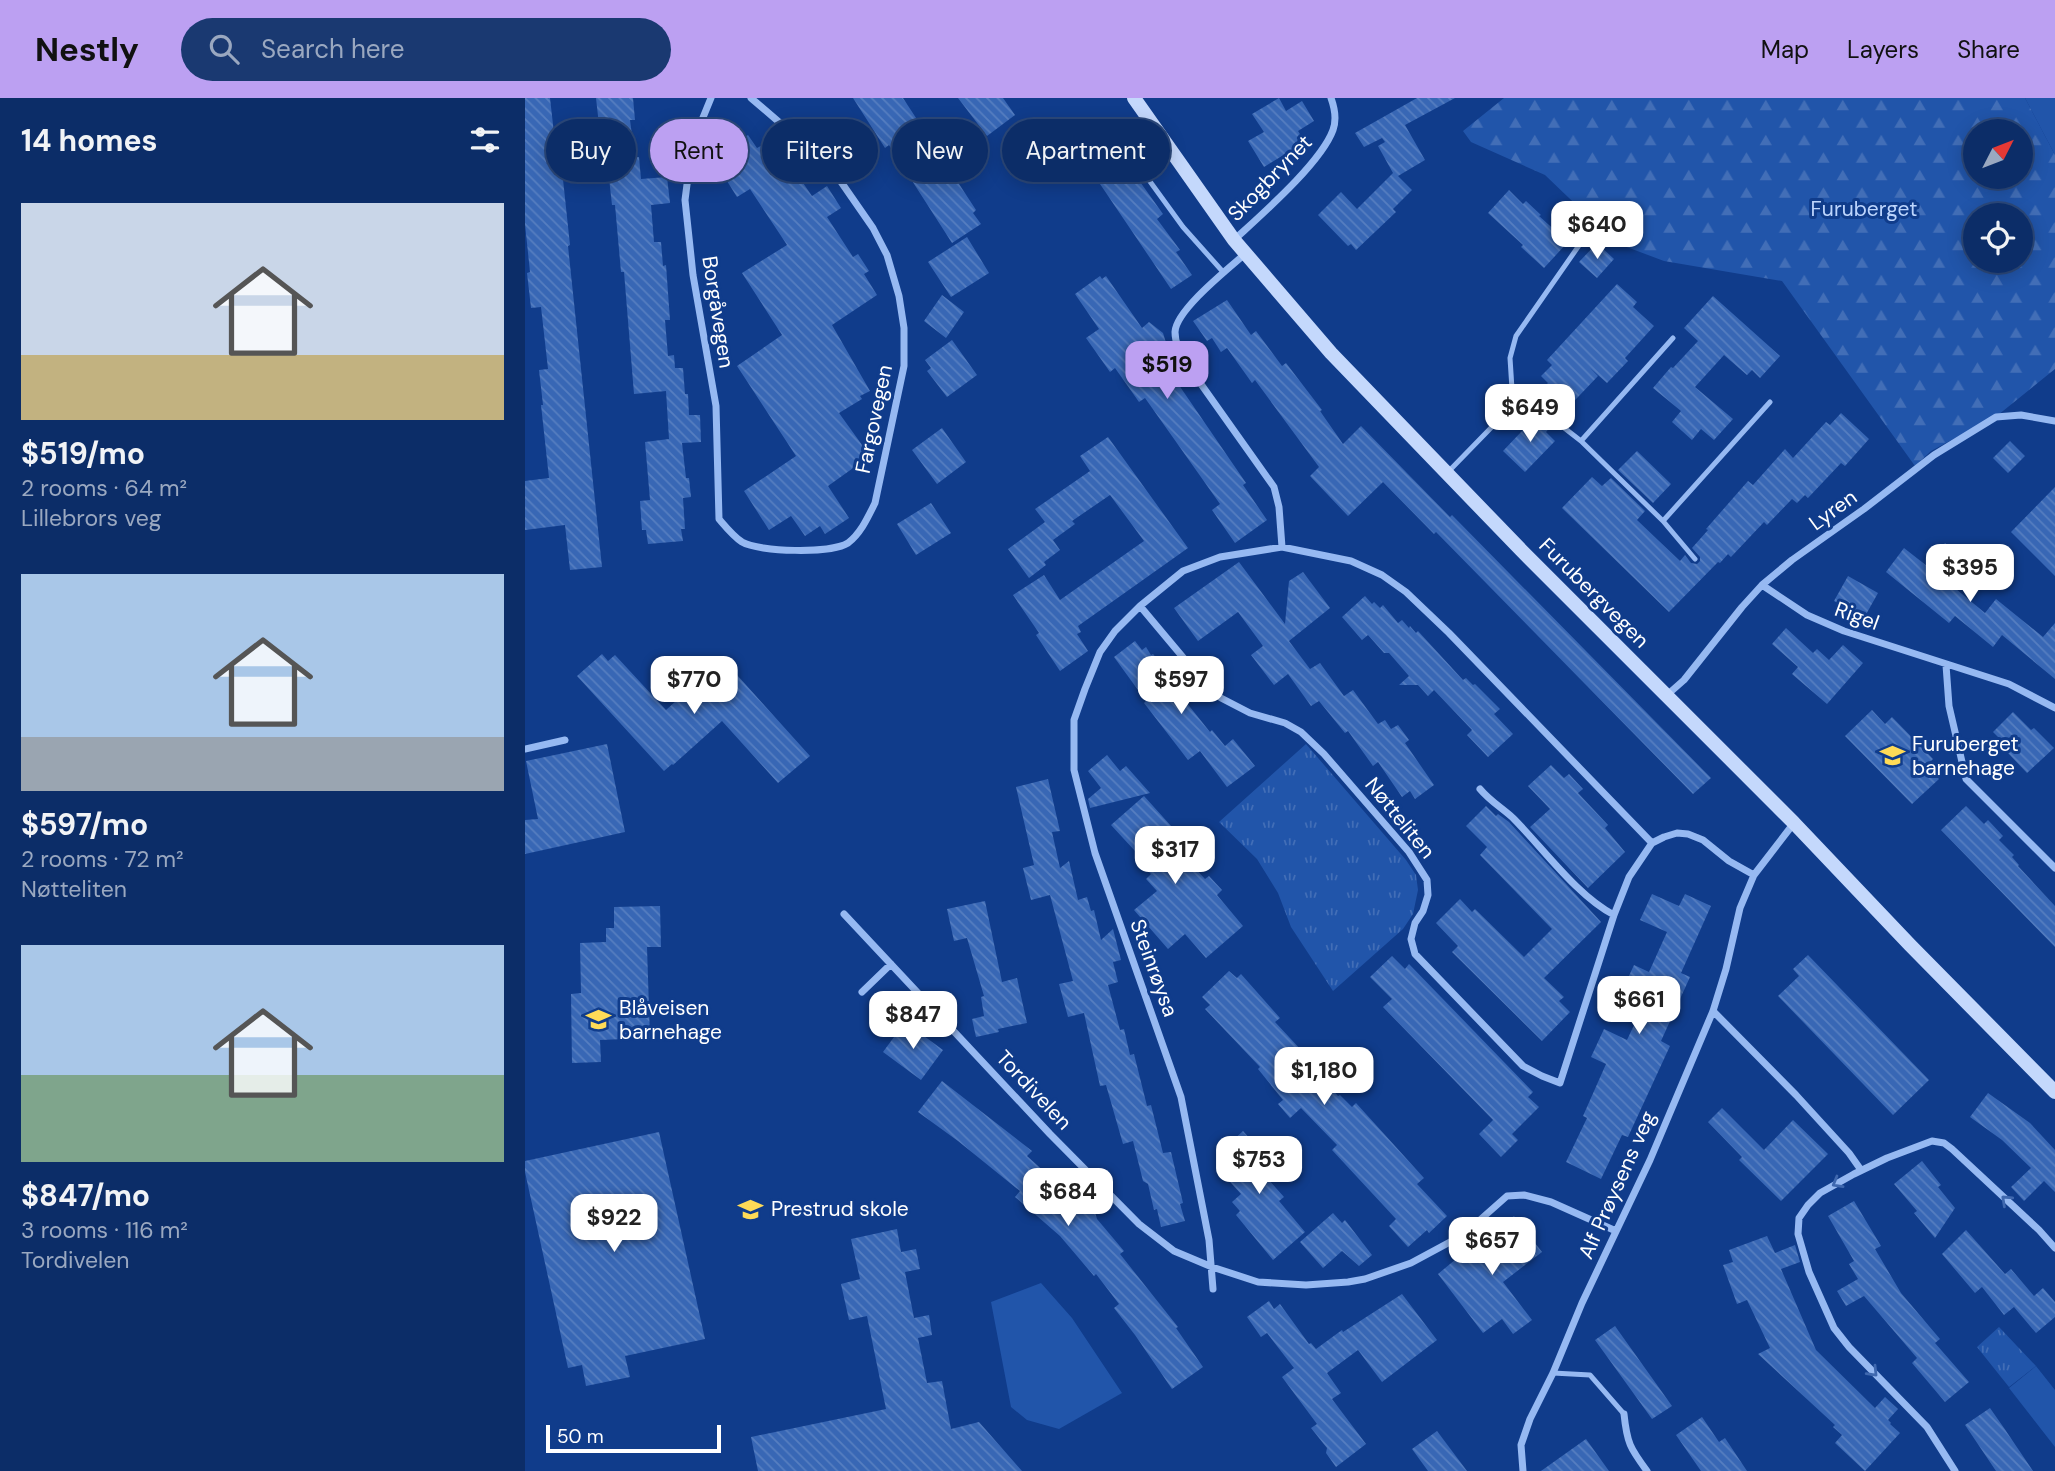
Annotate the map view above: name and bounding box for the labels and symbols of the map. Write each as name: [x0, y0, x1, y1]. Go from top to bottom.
north arrow: [1963, 119, 2033, 189]
street label: Skogbrynet: [1222, 129, 1318, 227]
park label: Furuberget: [1811, 195, 1917, 223]
pin: $640: [1556, 202, 1638, 261]
street label: Borgåvegen: [695, 254, 741, 370]
pin: $519: [1126, 342, 1208, 401]
street label: Fargovegen: [849, 362, 899, 476]
pin: $649: [1489, 384, 1571, 444]
street label: Lyren: [1803, 483, 1863, 537]
street label: Furubergvegen: [1533, 532, 1655, 654]
pin: $395: [1929, 545, 2011, 604]
street label: Rigel: [1831, 595, 1883, 637]
pin: $770: [653, 656, 735, 716]
pin: $597: [1140, 656, 1222, 716]
place label: Furuberget barnehage: [1912, 730, 2019, 782]
school or university icon: Furuberget barnehage: [1878, 742, 1906, 770]
street label: Nøtteliten: [1359, 772, 1441, 864]
pin: $317: [1134, 826, 1216, 886]
street label: Steinrøysa: [1123, 915, 1185, 1021]
pin: $661: [1598, 976, 1680, 1036]
pin: $847: [872, 992, 954, 1051]
place label: Blåveisen barnehage: [619, 994, 722, 1046]
school or university icon: Blåveisen barnehage: [585, 1006, 613, 1034]
street label: Tordivelen: [990, 1044, 1078, 1136]
pin: $1,180: [1267, 1048, 1381, 1107]
street label: Alf Prøysens veg: [1572, 1106, 1662, 1263]
pin: $753: [1218, 1136, 1300, 1196]
pin: $684: [1027, 1168, 1109, 1228]
one-way arrow: [1831, 1175, 1844, 1188]
pin: $922: [573, 1194, 655, 1254]
school or university icon: Prestrud skole: [737, 1195, 765, 1223]
place label: Prestrud skole: [771, 1195, 909, 1223]
one-way arrow: [2001, 1195, 2014, 1208]
pin: $657: [1451, 1218, 1533, 1277]
one-way arrow: [1865, 1363, 1878, 1376]
scale bar: [546, 1422, 721, 1454]

